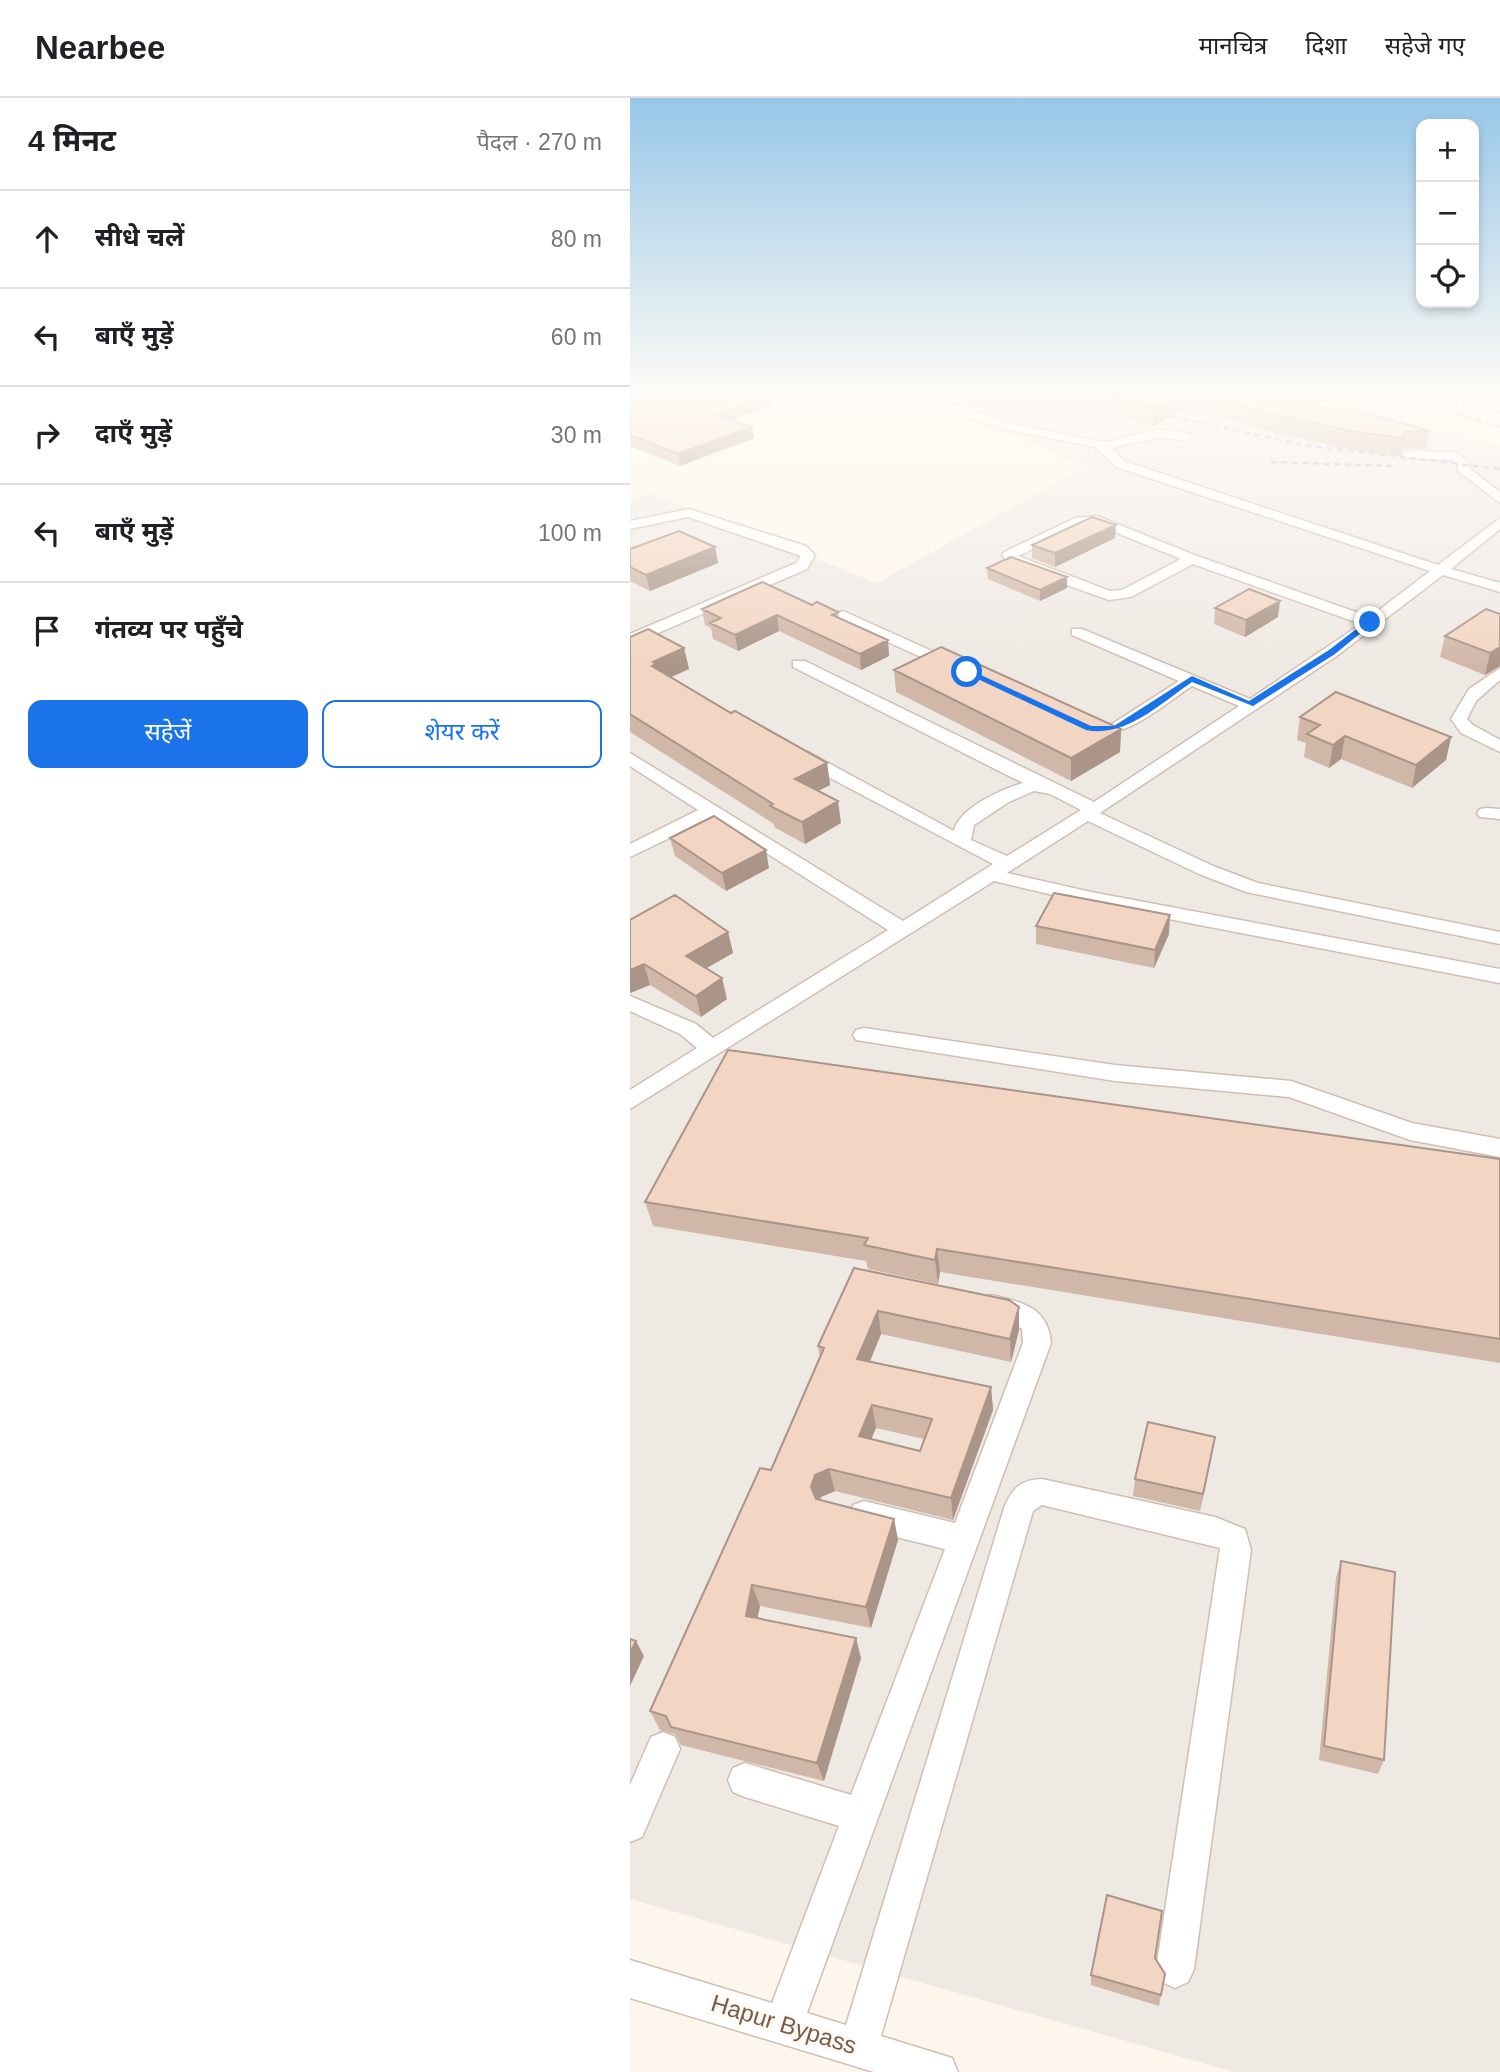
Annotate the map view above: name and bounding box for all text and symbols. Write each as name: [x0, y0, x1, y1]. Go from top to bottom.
text: Nearbee: [35, 29, 165, 66]
text: मानचित्र: [1199, 32, 1267, 59]
text: दिशा: [1305, 32, 1347, 59]
text: सहेजे गए: [1385, 32, 1465, 59]
map controls: [1416, 119, 1479, 308]
button: +: [1416, 119, 1479, 182]
text: 4 मिनट: [28, 124, 116, 157]
text: पैदल · 270 m: [477, 129, 602, 155]
button: −: [1416, 182, 1479, 245]
icon: ahead: [28, 220, 66, 258]
text: सीधे चलें: [95, 222, 184, 252]
text: 80 m: [551, 226, 602, 252]
button: locate: [1416, 245, 1479, 308]
icon: left: [28, 318, 66, 356]
text: बाएँ मुड़ें: [95, 320, 174, 350]
text: 60 m: [551, 324, 602, 350]
icon: right: [28, 416, 66, 454]
text: दाएँ मुड़ें: [95, 418, 172, 448]
text: 30 m: [551, 422, 602, 448]
icon: left: [28, 514, 66, 552]
text: बाएँ मुड़ें: [95, 516, 174, 546]
text: 100 m: [538, 520, 602, 546]
route end: [1354, 606, 1385, 637]
icon: arrive: [28, 612, 66, 650]
text: गंतव्य पर पहुँचे: [95, 614, 243, 644]
route start: [951, 656, 982, 687]
button: सहेजें: [28, 700, 308, 768]
button: शेयर करें: [322, 700, 602, 768]
street label: Hapur Bypass: [708, 1989, 860, 2059]

